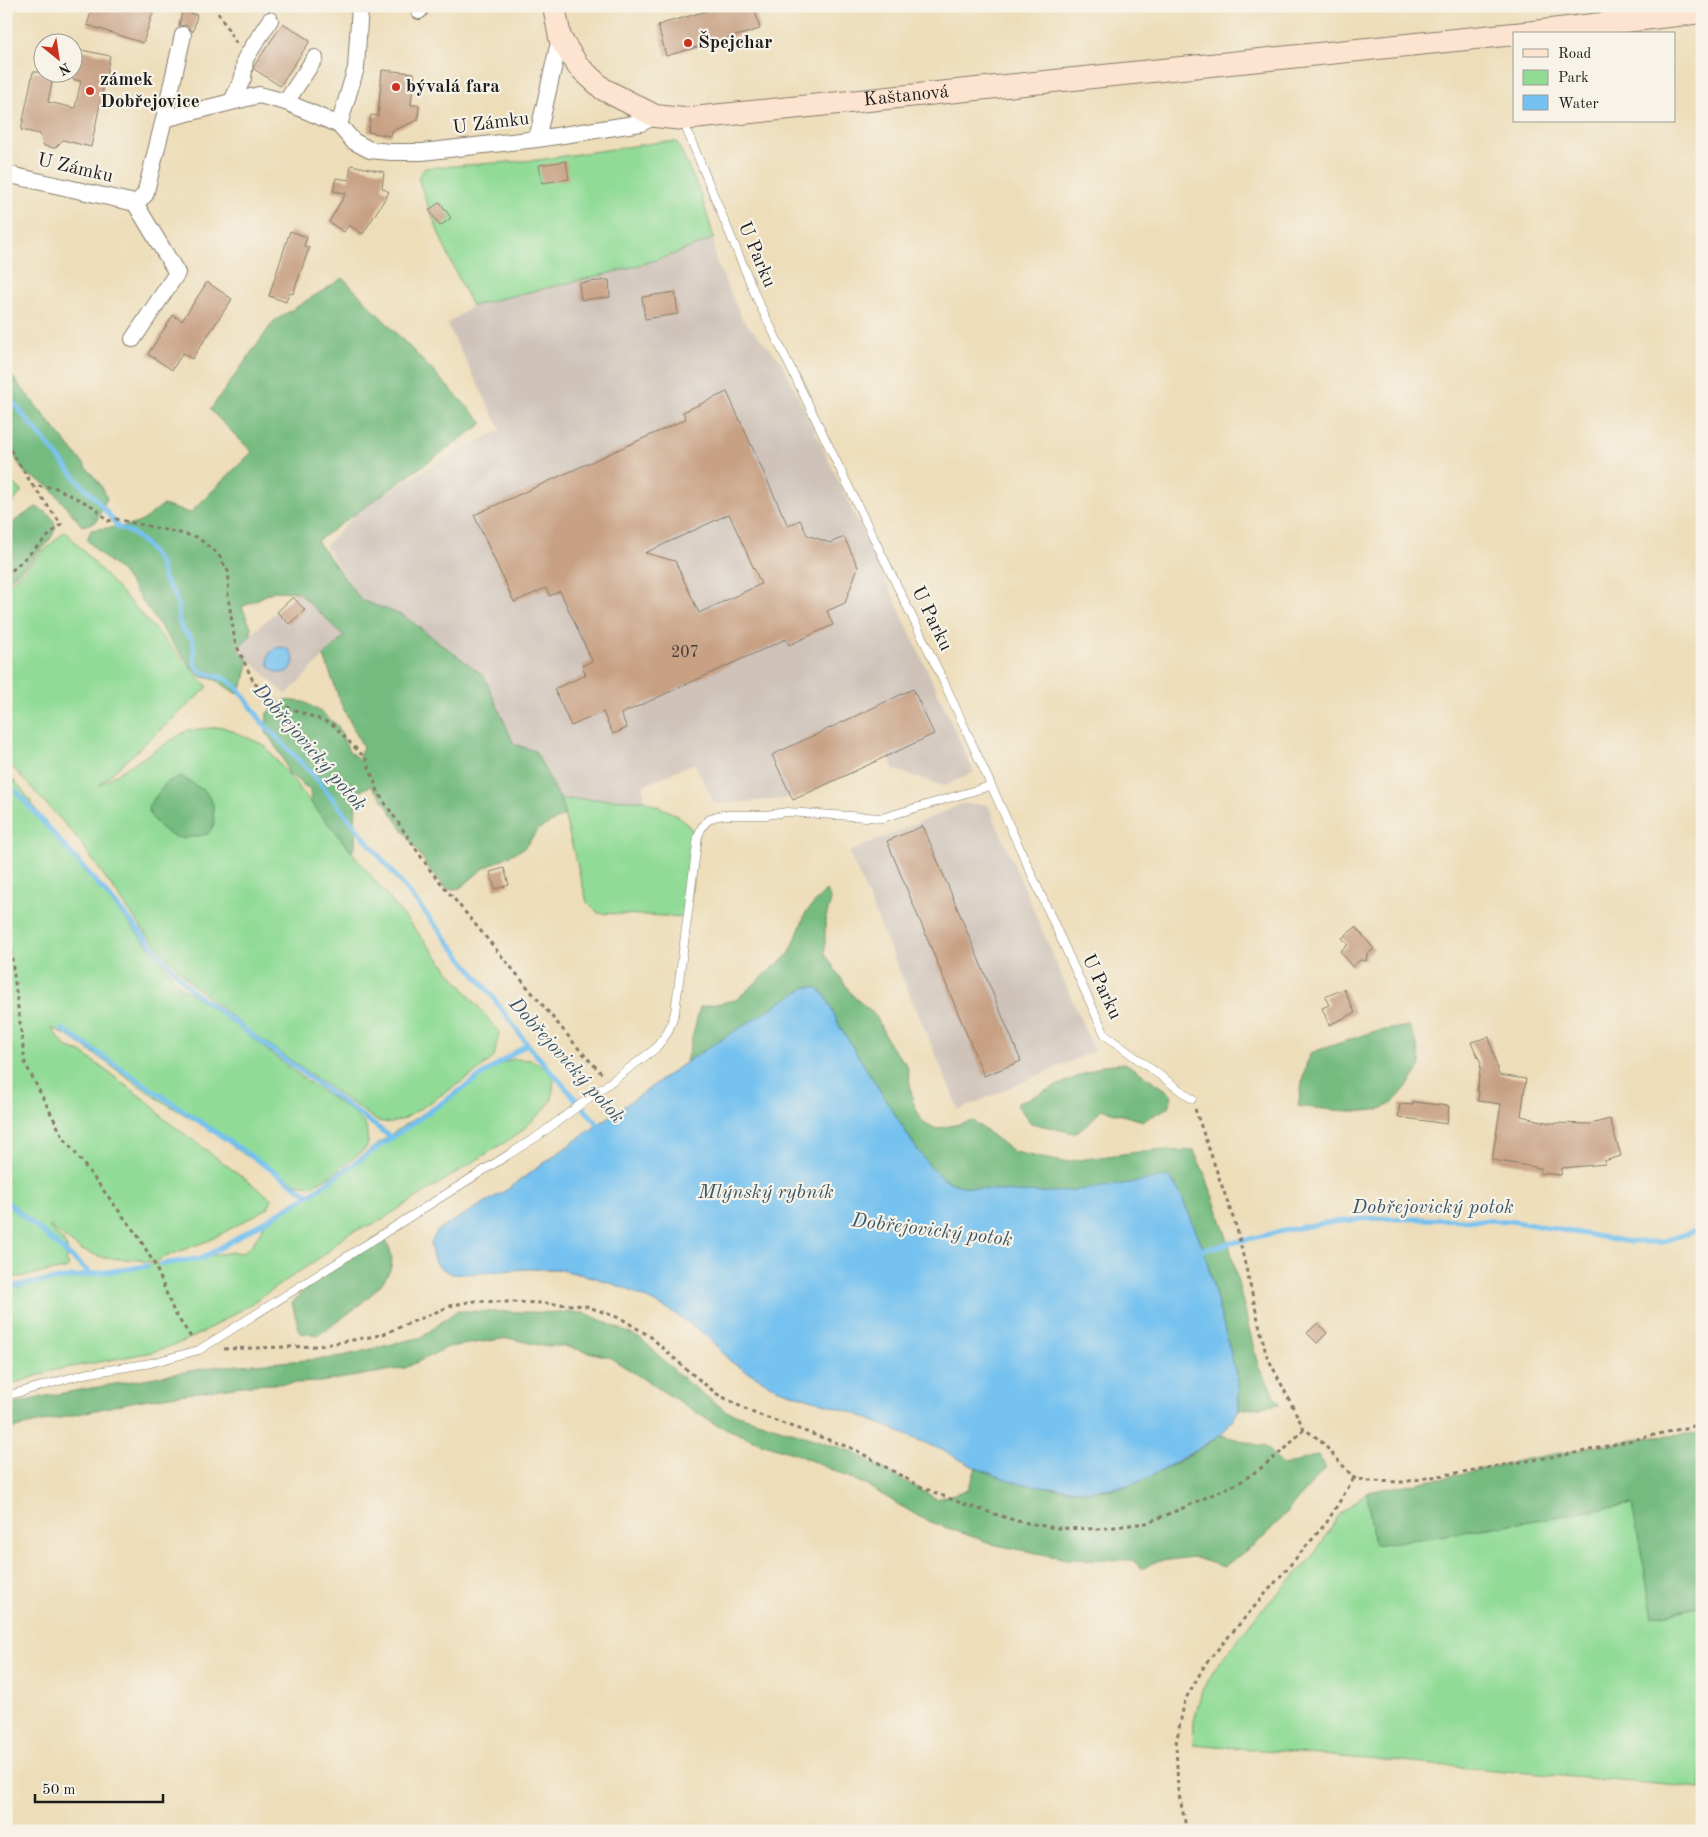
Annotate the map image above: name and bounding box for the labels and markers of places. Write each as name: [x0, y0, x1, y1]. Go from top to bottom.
place label: Špejchar: [698, 30, 773, 53]
marker: Špejchar: [682, 37, 694, 49]
place label: zámek Dobřejovice: [100, 71, 200, 112]
place label: bývalá fara: [406, 78, 500, 97]
marker: bývalá fara: [390, 81, 402, 93]
marker: zámek Dobřejovice: [84, 85, 96, 97]

